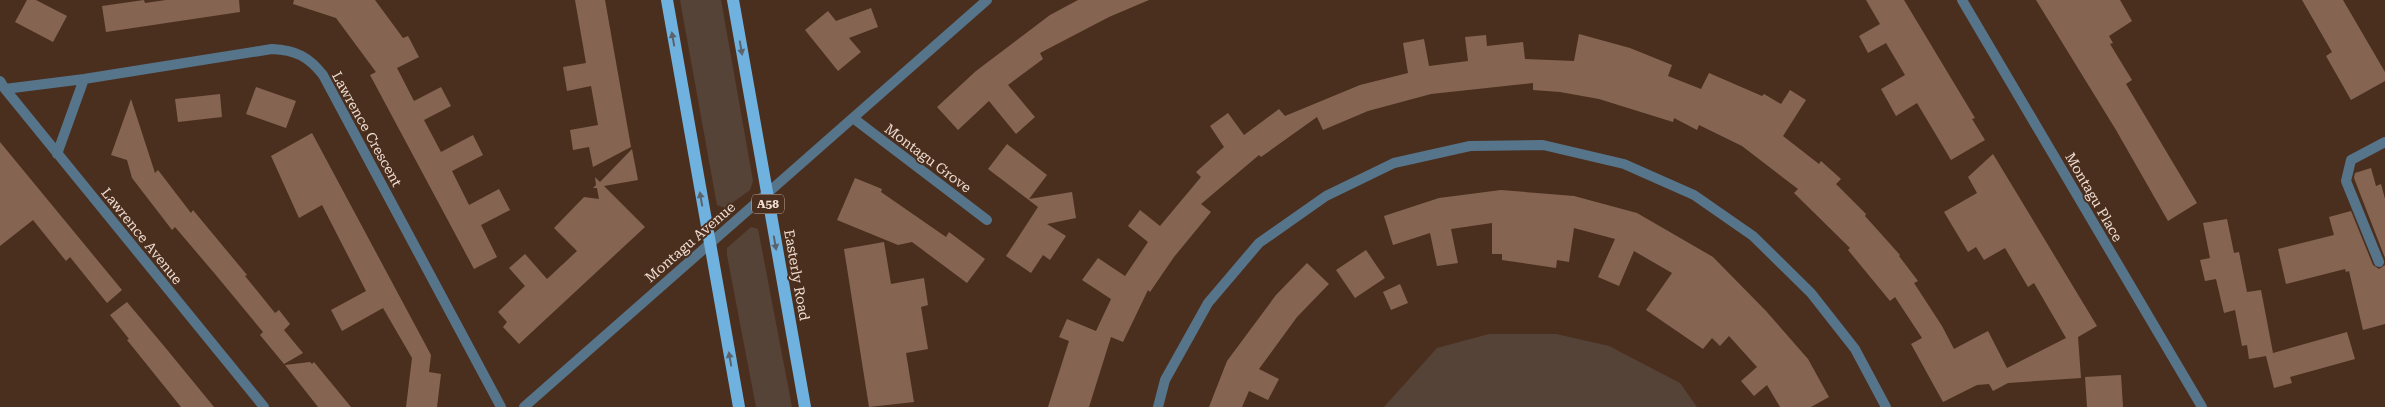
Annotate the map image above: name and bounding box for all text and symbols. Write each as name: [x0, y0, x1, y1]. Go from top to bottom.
one-way arrow: [669, 31, 677, 47]
one-way arrow: [738, 40, 746, 56]
street label: Lawrence Crescent: [329, 69, 405, 189]
street label: Montagu Grove: [882, 120, 975, 196]
street label: Montagu Place: [2062, 150, 2126, 245]
street label: Lawrence Avenue: [98, 185, 186, 288]
one-way arrow: [697, 191, 705, 207]
road number: A58: [752, 194, 784, 213]
street label: Montagu Avenue: [642, 198, 738, 285]
street label: Easterly Road: [781, 228, 813, 322]
one-way arrow: [772, 235, 780, 251]
one-way arrow: [726, 351, 734, 367]

